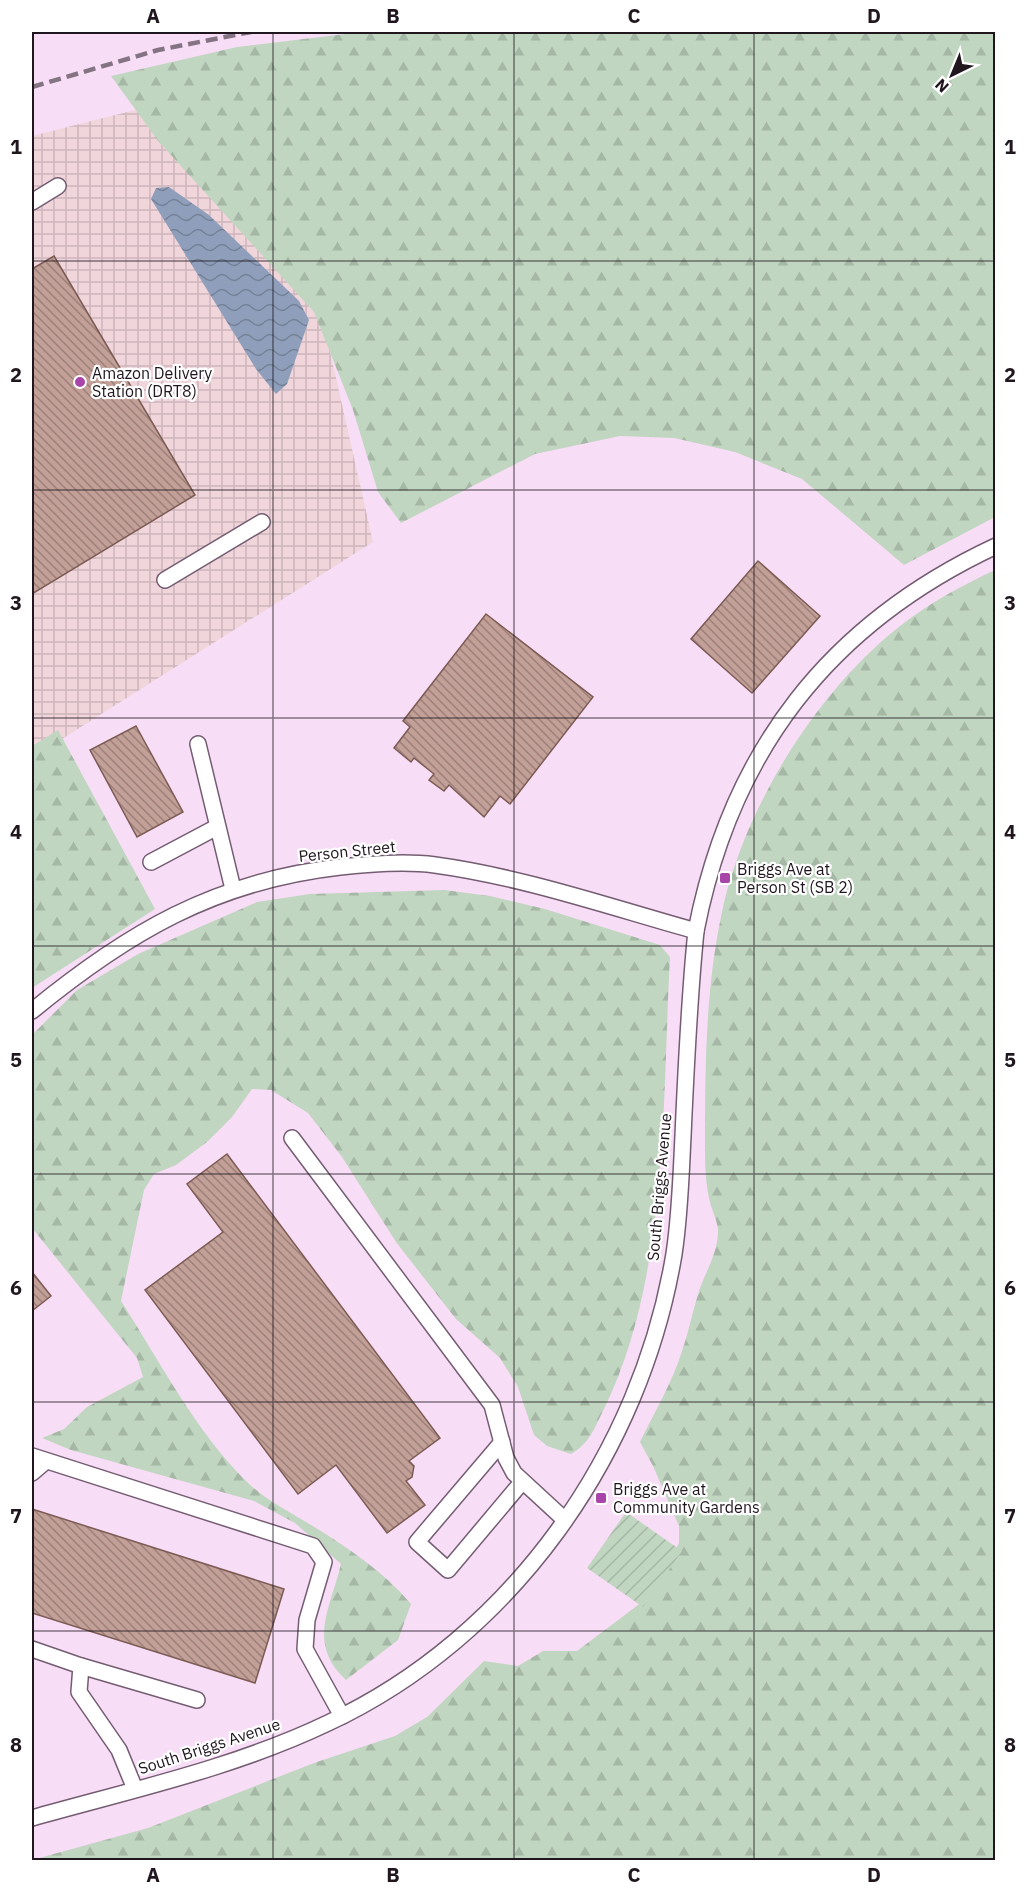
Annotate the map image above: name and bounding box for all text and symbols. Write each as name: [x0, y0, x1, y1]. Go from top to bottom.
text: A: [146, 2, 160, 29]
text: B: [386, 2, 400, 29]
text: C: [627, 2, 641, 29]
text: D: [867, 2, 881, 29]
north arrow: [922, 45, 982, 105]
text: N: [931, 75, 953, 97]
text: 1: [10, 133, 22, 160]
text: 1: [1004, 133, 1016, 160]
text: 2: [10, 361, 22, 388]
text: 2: [1004, 361, 1016, 388]
place label: Amazon Delivery Station (DRT8): [92, 363, 212, 401]
marker: Amazon Delivery Station (DRT8): [73, 375, 87, 389]
text: 3: [10, 589, 22, 616]
text: 3: [1004, 589, 1016, 616]
text: 4: [10, 818, 22, 845]
text: 4: [1004, 818, 1016, 845]
street label: Person Street: [297, 836, 397, 866]
place label: Briggs Ave at Person St (SB 2): [737, 859, 853, 897]
marker: Briggs Ave at Person St (SB 2): [718, 871, 732, 885]
text: 5: [10, 1046, 22, 1073]
text: 5: [1004, 1046, 1016, 1073]
street label: South Briggs Avenue: [643, 1112, 675, 1262]
text: 6: [10, 1274, 22, 1301]
text: 6: [1004, 1274, 1016, 1301]
place label: Briggs Ave at Community Gardens: [613, 1479, 760, 1517]
marker: Briggs Ave at Community Gardens: [594, 1491, 608, 1505]
text: 7: [10, 1502, 22, 1529]
text: 7: [1004, 1502, 1016, 1529]
street label: South Briggs Avenue: [135, 1714, 283, 1778]
text: 8: [10, 1731, 22, 1758]
text: 8: [1004, 1731, 1016, 1758]
text: A: [146, 1861, 160, 1888]
text: B: [386, 1861, 400, 1888]
text: C: [627, 1861, 641, 1888]
text: D: [867, 1861, 881, 1888]

